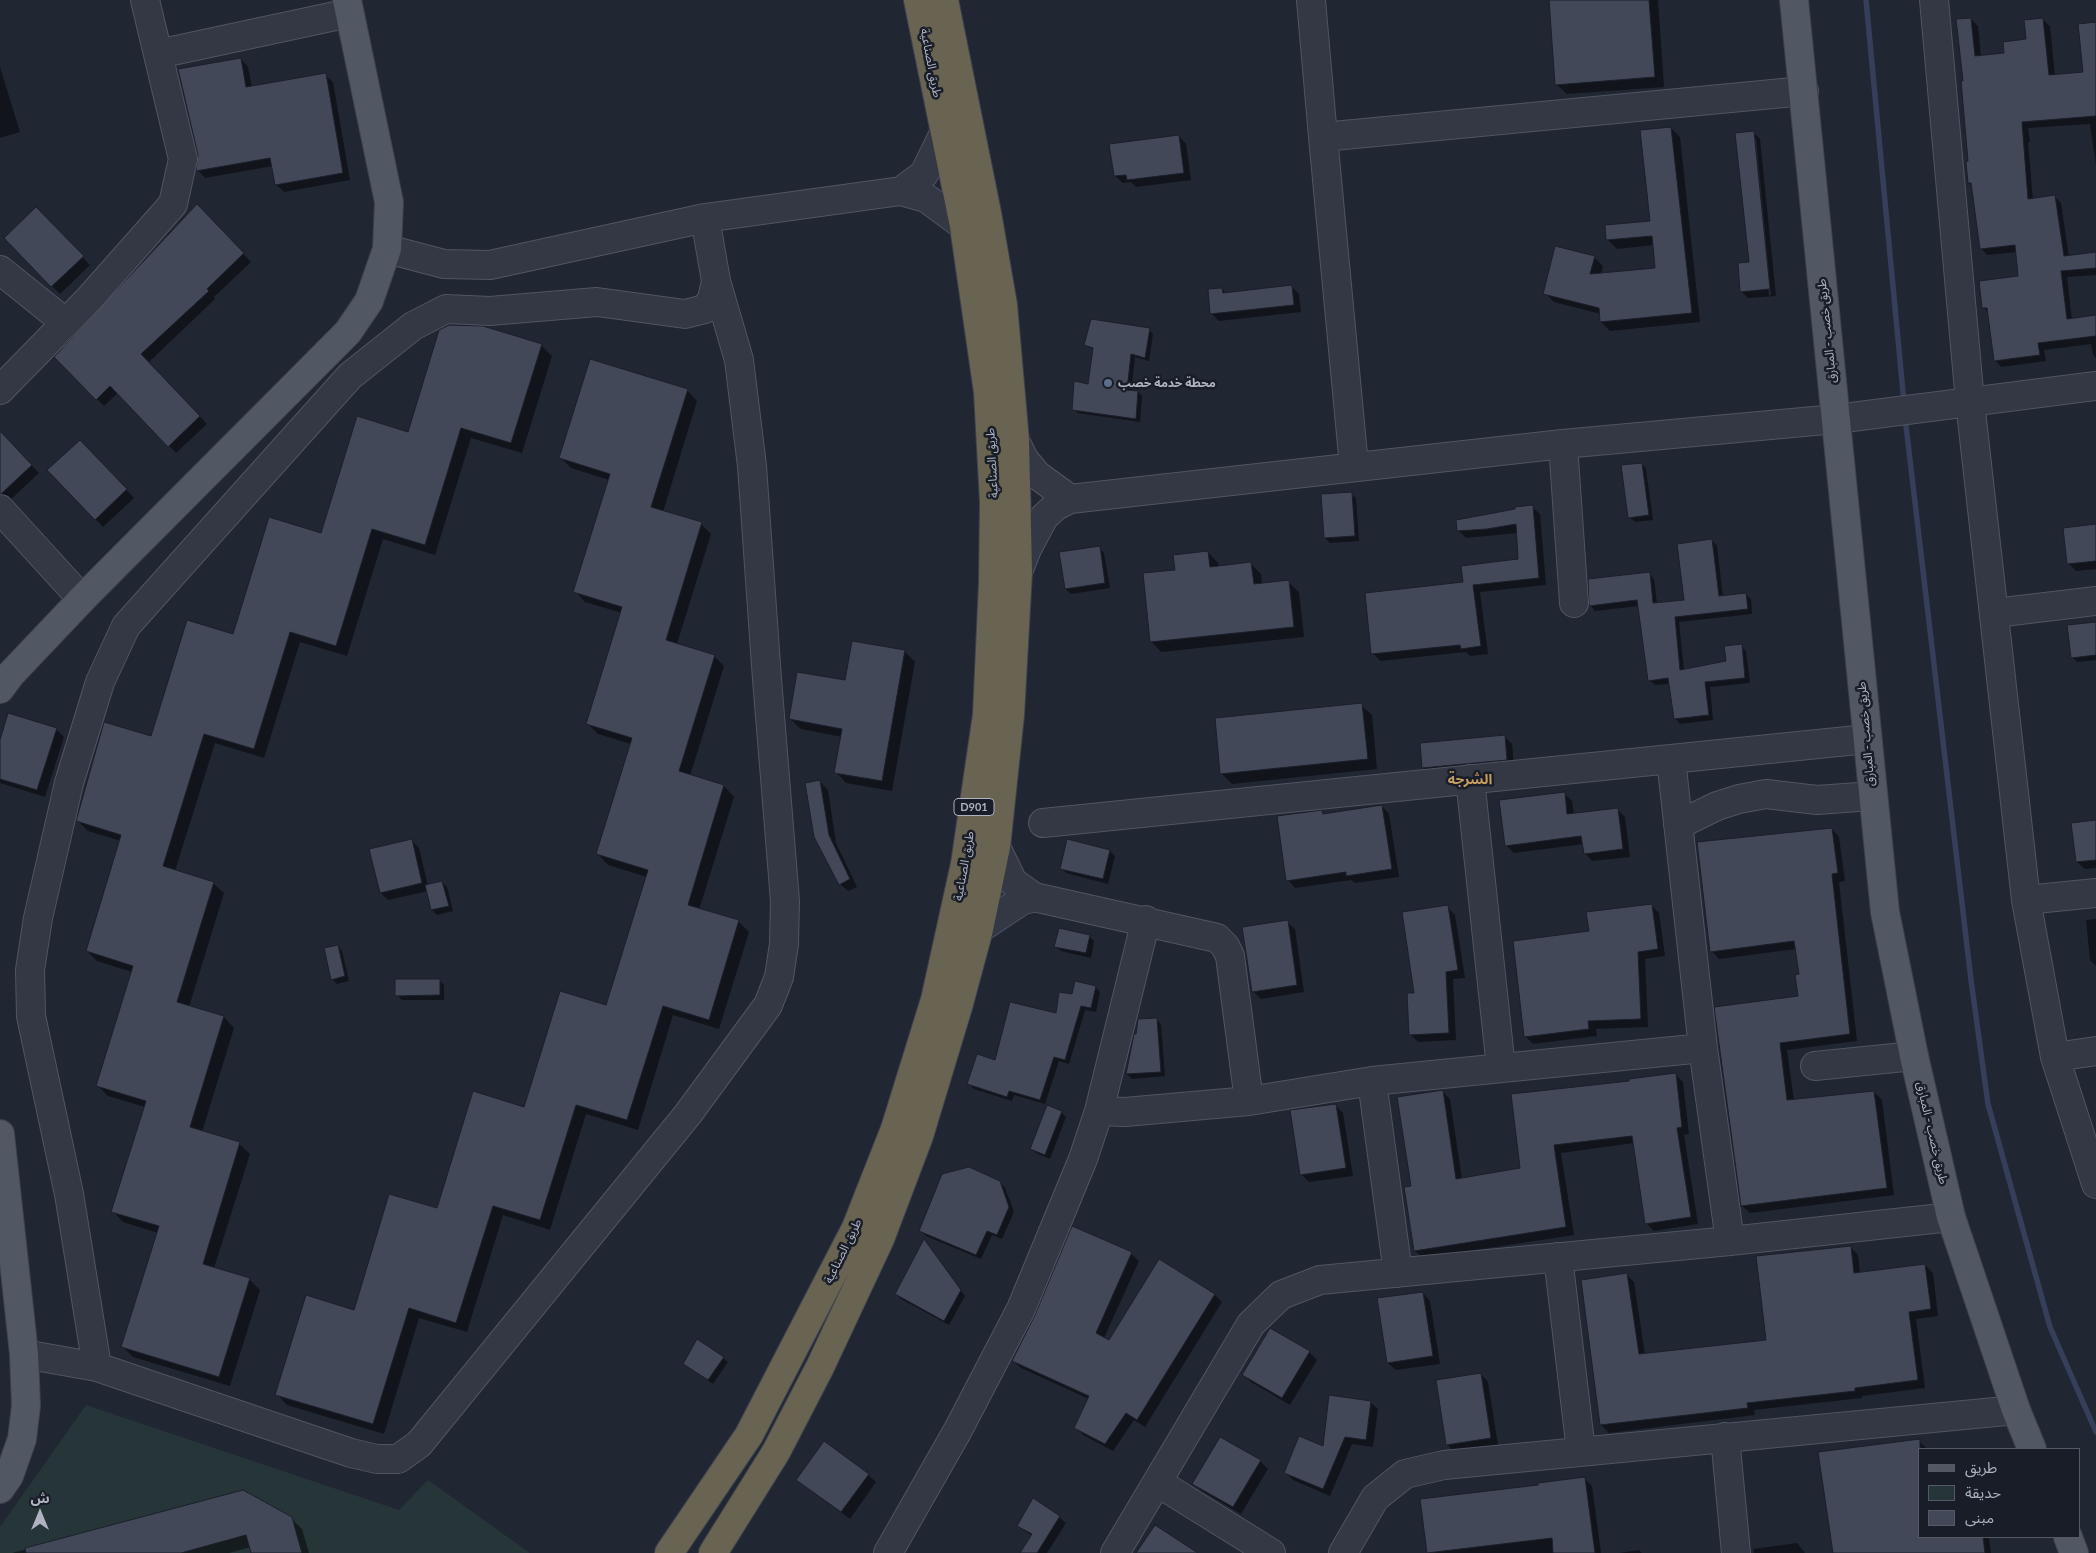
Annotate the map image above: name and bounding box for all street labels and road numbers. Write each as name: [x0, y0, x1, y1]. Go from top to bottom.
street label: طريق الصناعية: [917, 27, 945, 99]
street label: طريق خصب - المبارق: [1814, 278, 1840, 384]
street label: طريق الصناعية: [983, 428, 1001, 498]
street label: طريق خصب - المبارق: [1854, 681, 1878, 787]
road number: D901: [954, 799, 994, 816]
street label: طريق الصناعية: [951, 830, 977, 902]
street label: طريق خصب - المبارق: [1913, 1080, 1951, 1186]
street label: طريق الصناعية: [821, 1216, 865, 1286]

